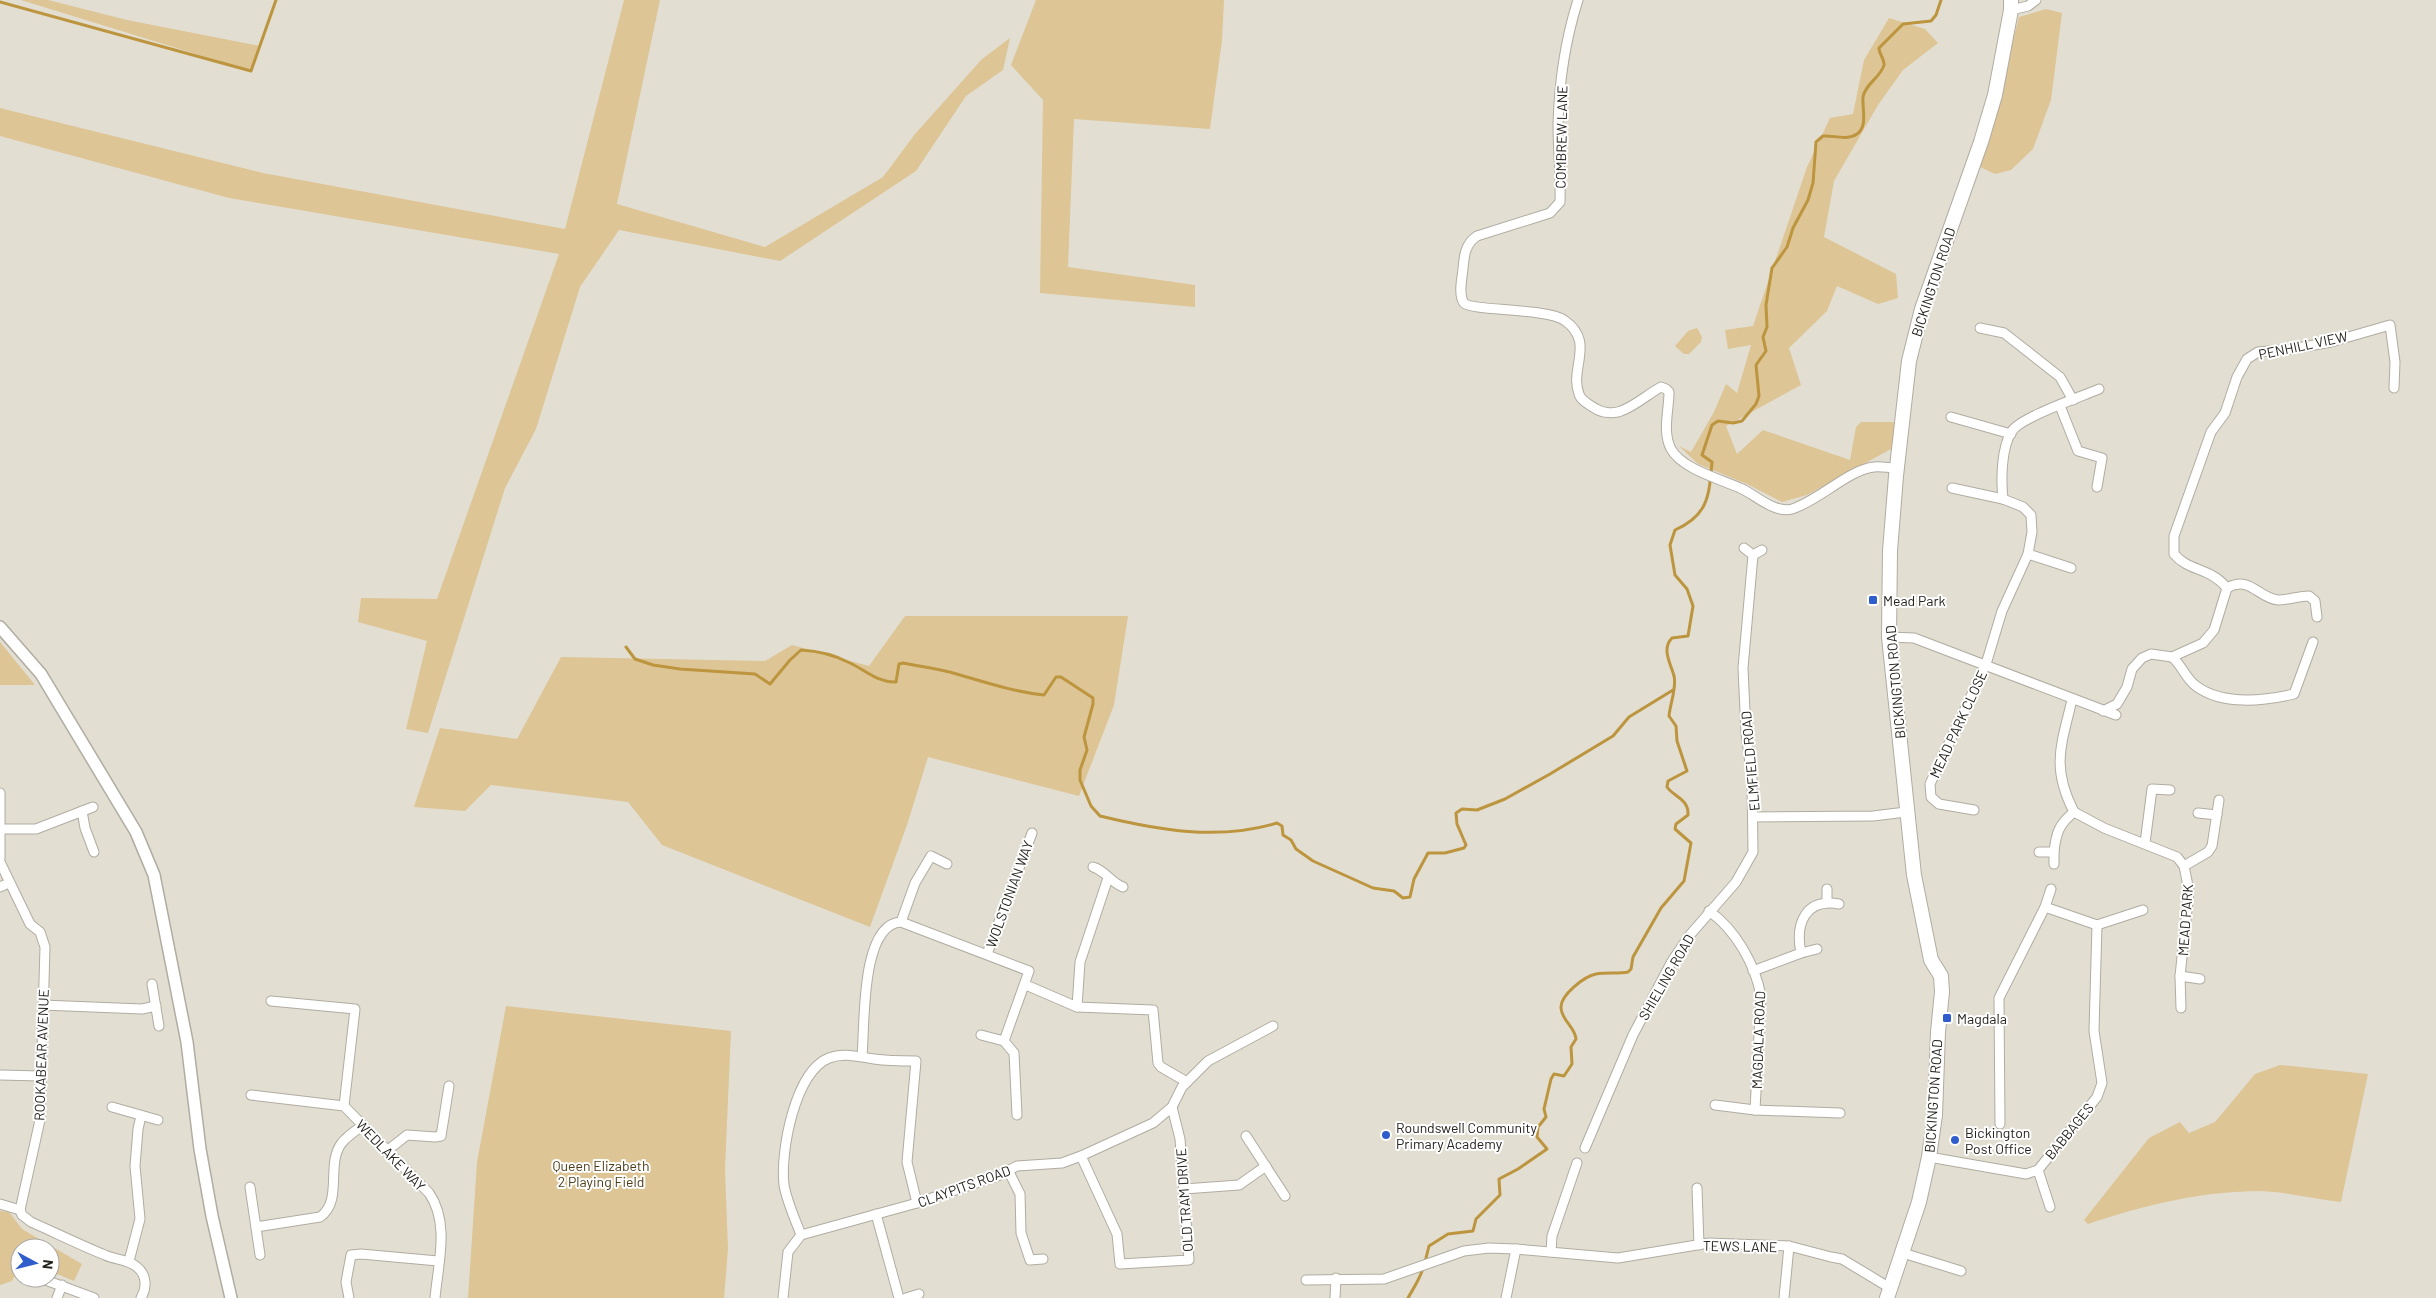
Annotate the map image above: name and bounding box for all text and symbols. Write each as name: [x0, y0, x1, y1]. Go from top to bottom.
street label: COMBREW LANE: [1552, 85, 1570, 189]
street label: BICKINGTON ROAD: [1907, 225, 1959, 339]
street label: PENHILL VIEW: [2257, 327, 2349, 363]
place label: Mead Park: [1883, 592, 1946, 609]
marker: Mead Park: [1867, 594, 1879, 606]
street label: BICKINGTON ROAD: [1882, 625, 1908, 739]
street label: MEAD PARK CLOSE: [1926, 668, 1990, 780]
street label: ELMFIELD ROAD: [1737, 710, 1763, 812]
street label: WOLSTONIAN WAY: [982, 838, 1036, 950]
street label: MEAD PARK: [2174, 883, 2196, 957]
street label: SHIELING ROAD: [1635, 931, 1697, 1023]
street label: ROOKABEAR AVENUE: [30, 989, 52, 1121]
street label: MAGDALA ROAD: [1748, 991, 1768, 1089]
place label: Magdala: [1957, 1010, 2007, 1027]
marker: Magdala: [1941, 1012, 1953, 1024]
street label: BICKINGTON ROAD: [1921, 1039, 1945, 1153]
street label: BABBAGES: [2041, 1099, 2097, 1163]
street label: WEDLAKE WAY: [353, 1116, 429, 1194]
place label: Roundswell Community Primary Academy: [1396, 1119, 1538, 1152]
place label: Bickington Post Office: [1965, 1124, 2032, 1157]
marker: Roundswell Community Primary Academy: [1380, 1129, 1392, 1141]
marker: Bickington Post Office: [1949, 1134, 1961, 1146]
street label: OLD TRAM DRIVE: [1172, 1148, 1196, 1252]
park label: Queen Elizabeth 2 Playing Field: [552, 1157, 650, 1190]
street label: CLAYPITS ROAD: [915, 1161, 1013, 1211]
street label: TEWS LANE: [1703, 1237, 1777, 1255]
north arrow: [10, 1238, 60, 1288]
text: N: [39, 1259, 57, 1270]

